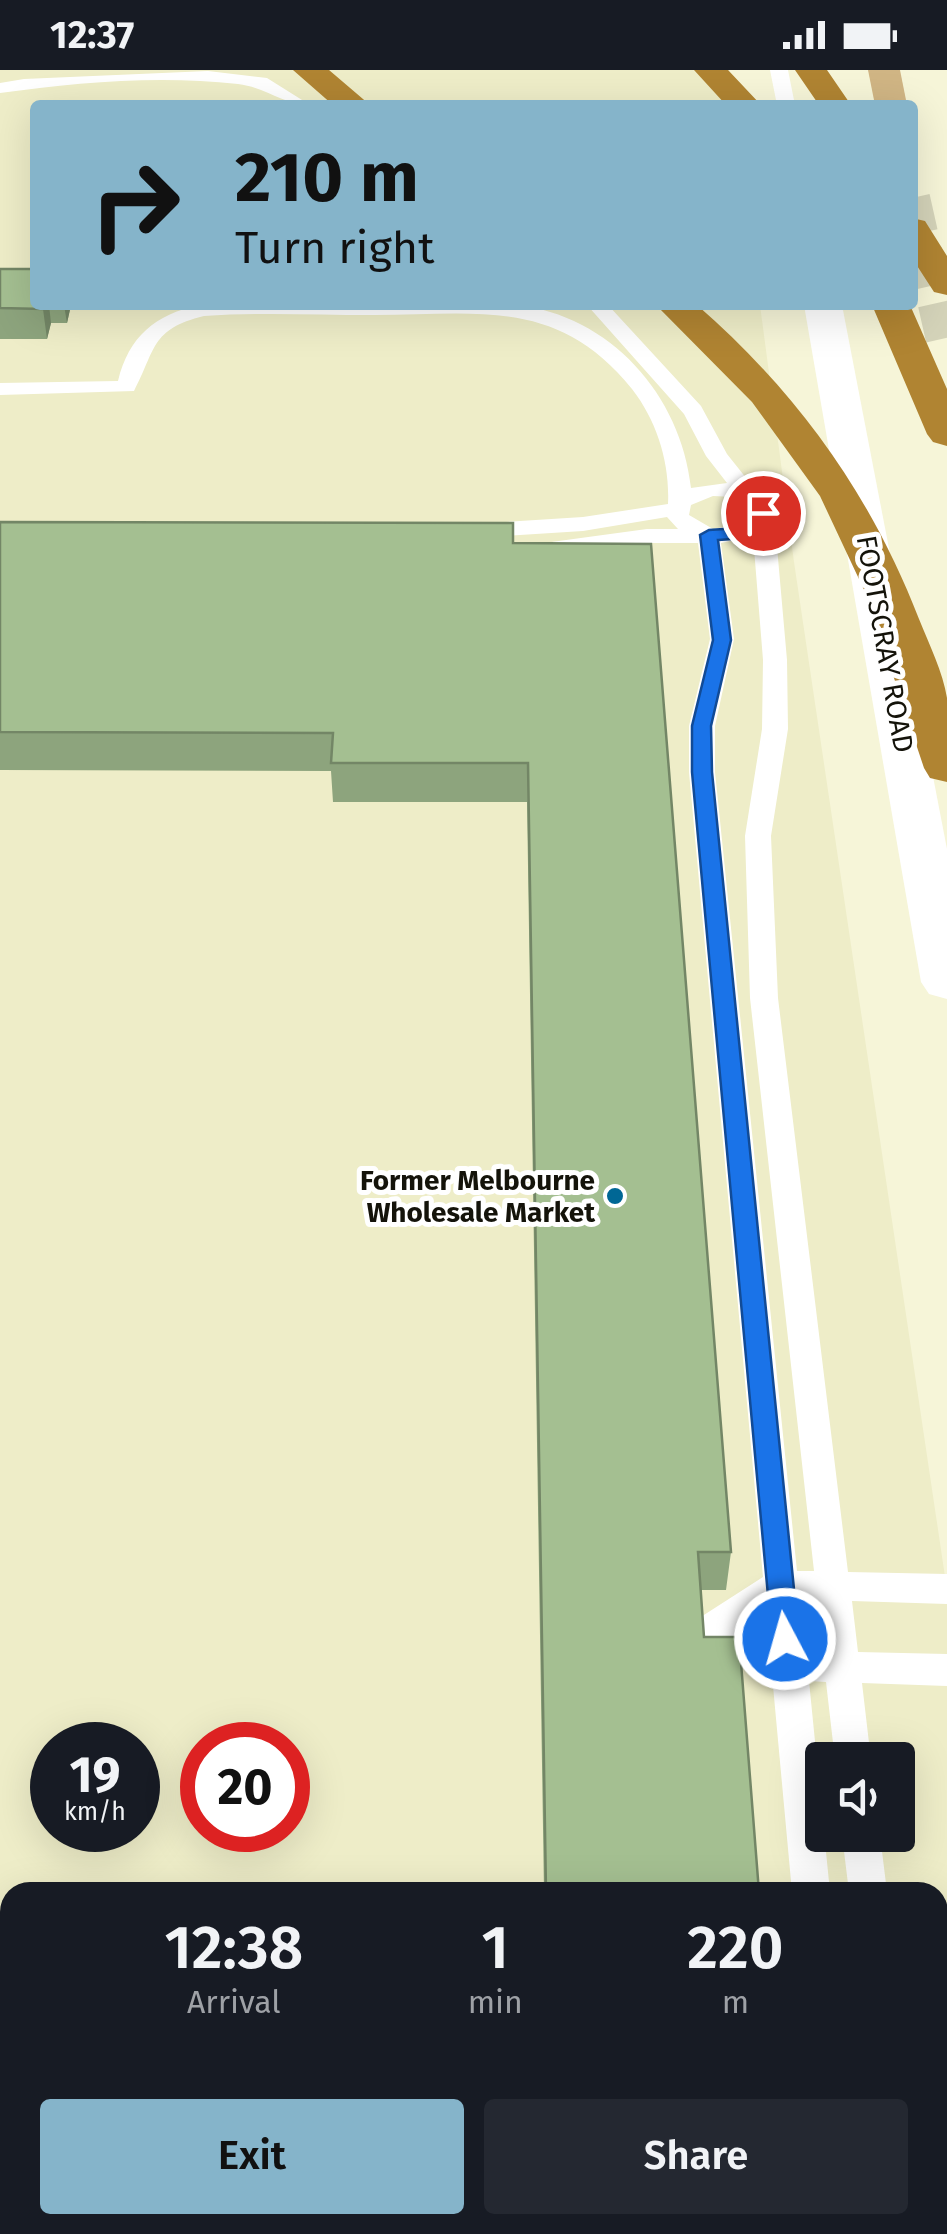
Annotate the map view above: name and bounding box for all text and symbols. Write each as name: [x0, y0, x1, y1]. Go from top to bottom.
text: 12:37: [50, 12, 134, 58]
text: 210 m: [235, 136, 419, 220]
icon: right: [70, 140, 200, 270]
text: Turn right: [235, 221, 434, 275]
pin: [721, 471, 806, 556]
icon: arrive: [736, 486, 791, 541]
street label: FOOTSCRAY ROAD: [850, 533, 920, 755]
place label: Former Melbourne Wholesale Market: [360, 1164, 596, 1229]
marker: Former Melbourne Wholesale Market: [604, 1185, 626, 1207]
position arrow: [733, 1587, 837, 1691]
speed limit sign: 20: [180, 1722, 310, 1852]
map controls: [805, 1742, 915, 1852]
button: sound: [805, 1742, 915, 1852]
text: 19: [69, 1745, 121, 1805]
text: km/h: [64, 1797, 126, 1827]
text: 12:38: [164, 1912, 303, 1984]
text: 1: [482, 1912, 509, 1984]
text: 220: [687, 1912, 784, 1984]
text: Arrival: [187, 1983, 281, 2021]
text: min: [468, 1983, 523, 2021]
text: m: [722, 1983, 749, 2021]
button: Exit: [40, 2099, 464, 2214]
button: Share: [484, 2099, 908, 2214]

